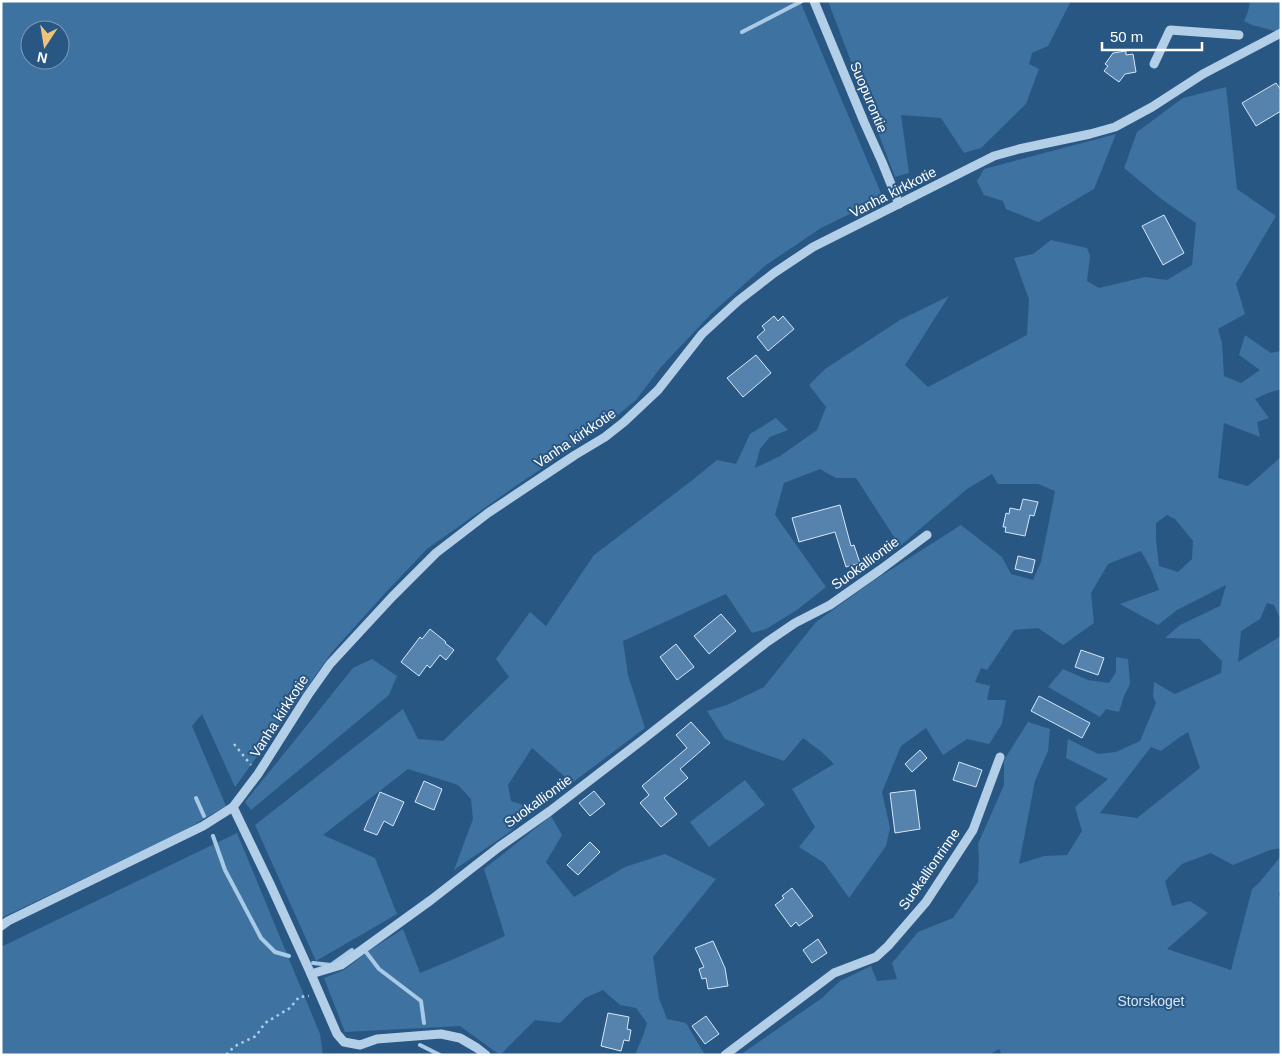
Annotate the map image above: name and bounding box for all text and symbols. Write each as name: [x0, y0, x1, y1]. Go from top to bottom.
north arrow: [20, 20, 70, 70]
scale bar: [1102, 20, 1202, 52]
text: 50 m: [1110, 28, 1143, 45]
text: N: [36, 49, 49, 67]
street label: Suopurontie: [847, 59, 891, 135]
street label: Vanha kirkkotie: [847, 163, 939, 221]
street label: Vanha kirkkotie: [531, 405, 619, 471]
street label: Suokalliontie: [828, 533, 902, 593]
street label: Vanha kirkkotie: [247, 672, 312, 760]
street label: Suokalliontie: [501, 771, 575, 831]
street label: Suokallionrinne: [895, 825, 963, 913]
park label: Storskoget: [1118, 993, 1185, 1009]

